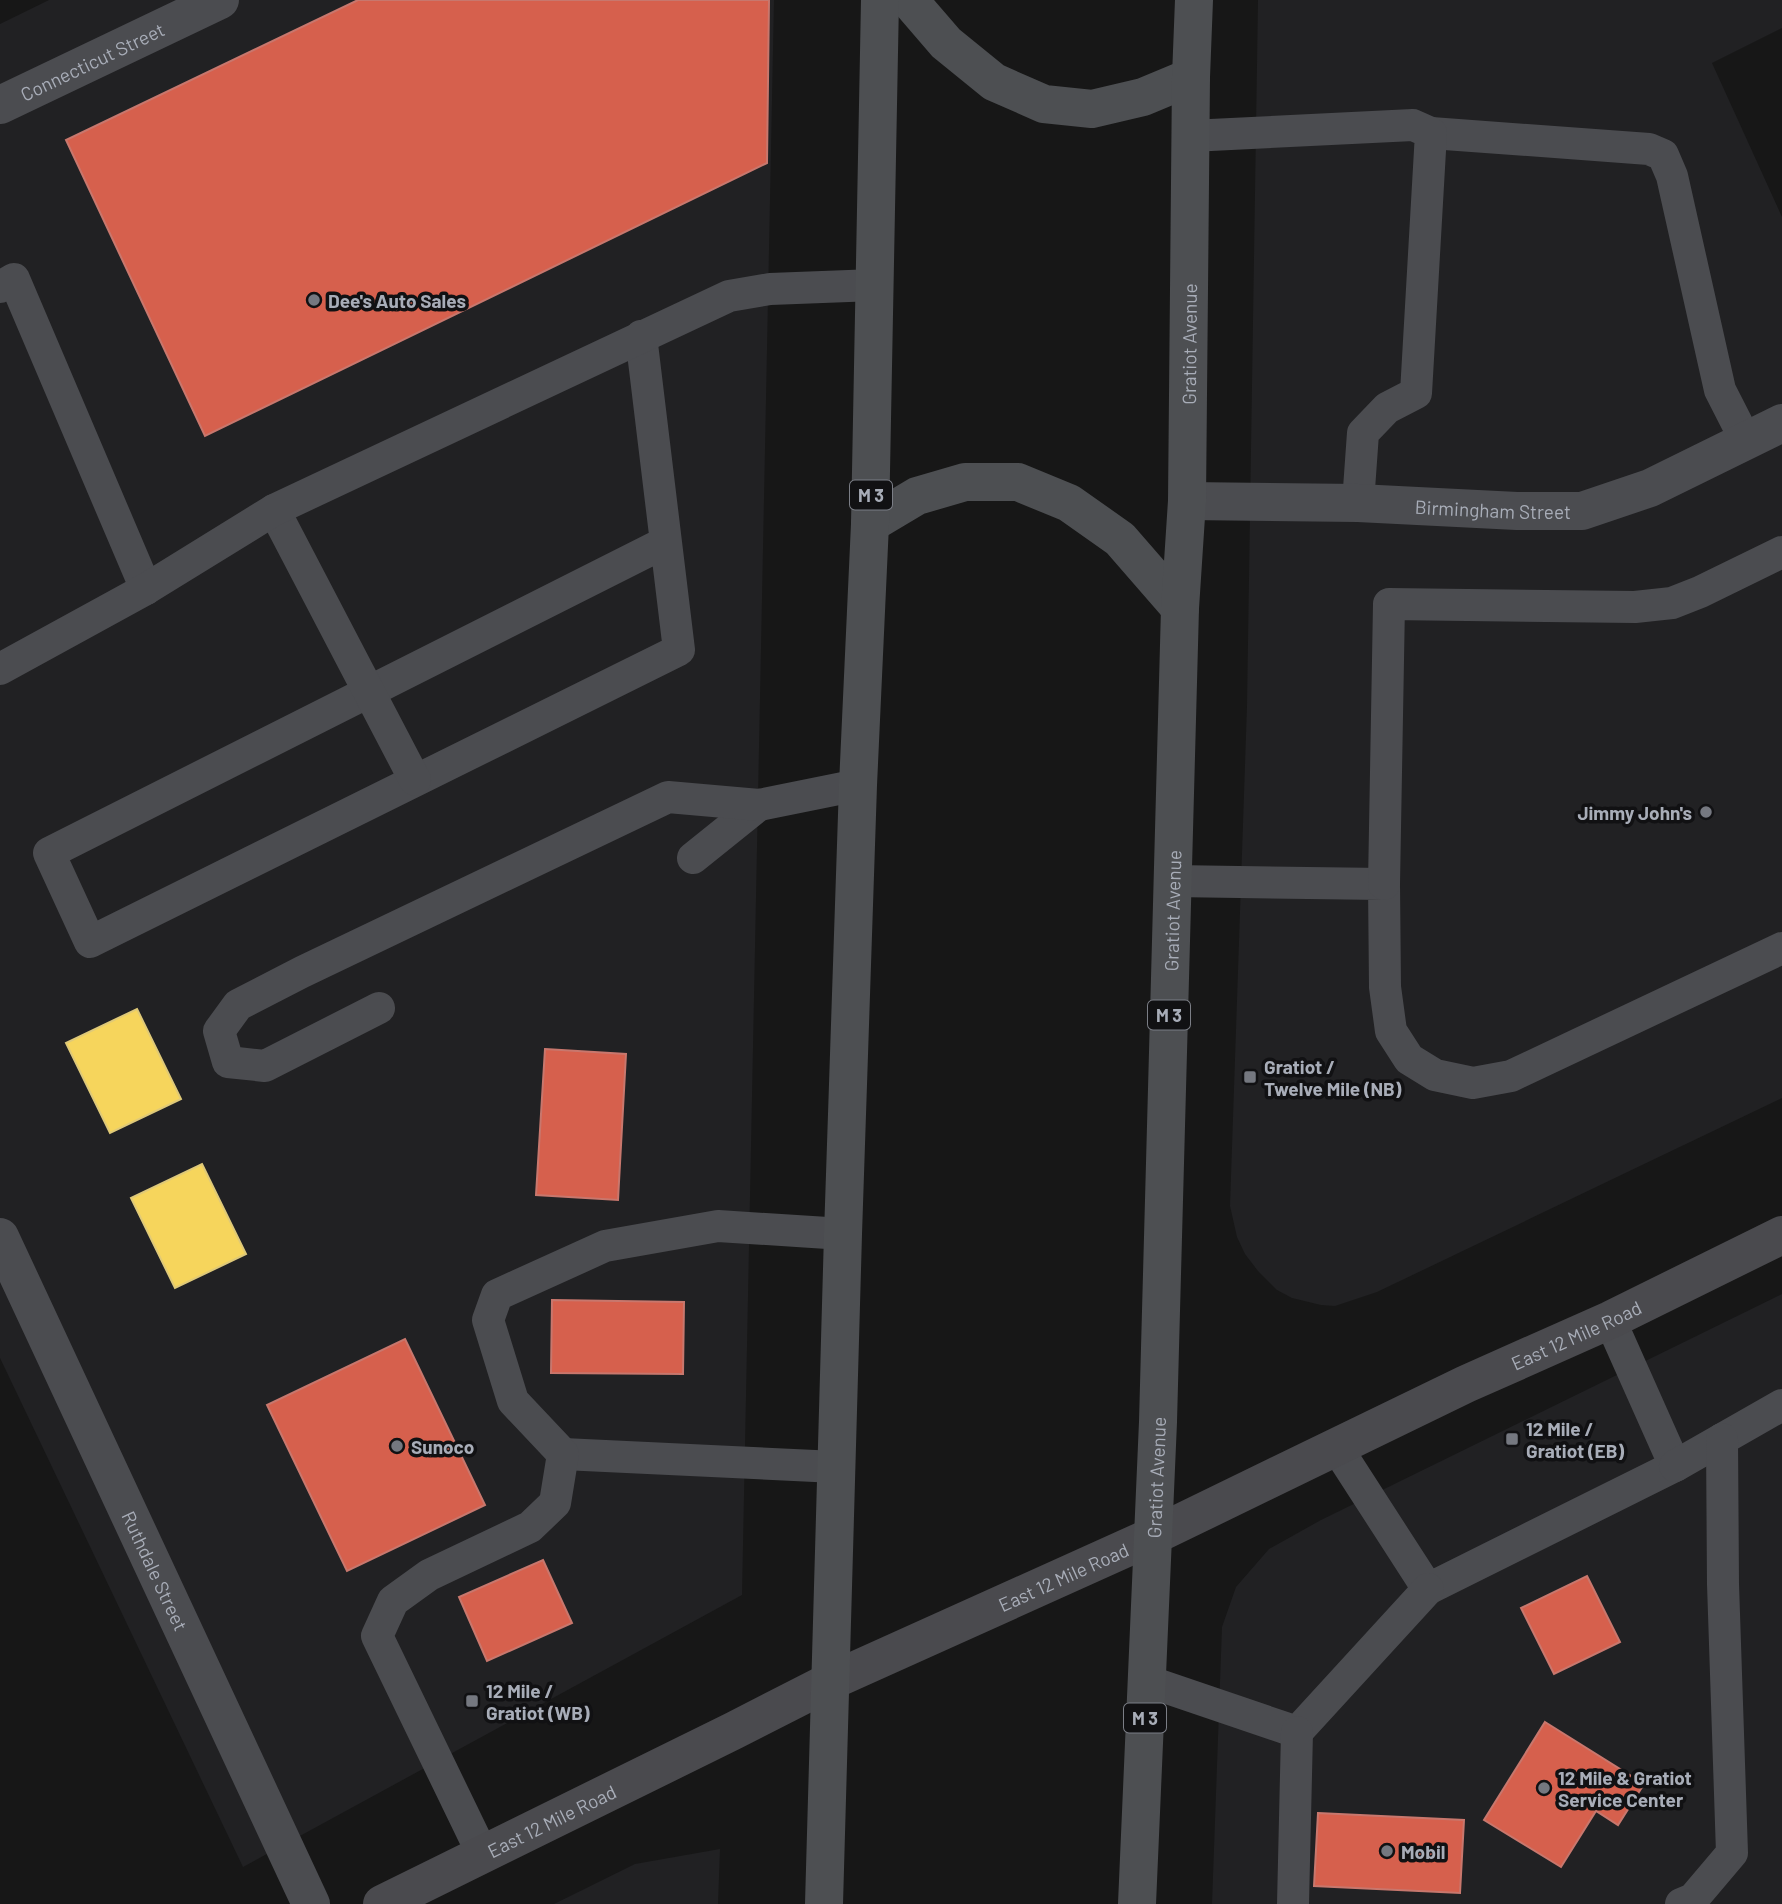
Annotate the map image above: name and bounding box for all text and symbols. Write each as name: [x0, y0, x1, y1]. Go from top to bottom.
street label: Connecticut Street: [16, 17, 168, 105]
street label: Gratiot Avenue: [1176, 283, 1201, 405]
place label: Dee's Auto Sales: [328, 289, 466, 312]
marker: Dee's Auto Sales: [306, 292, 322, 308]
road number: M 3: [850, 480, 892, 509]
street label: Birmingham Street: [1414, 494, 1571, 523]
place label: Jimmy John's: [1577, 801, 1692, 824]
marker: Jimmy John's: [1698, 804, 1714, 820]
street label: Gratiot Avenue: [1159, 850, 1185, 972]
road number: M 3: [1148, 1000, 1190, 1030]
place label: Gratiot / Twelve Mile (NB): [1264, 1055, 1402, 1100]
marker: Gratiot / Twelve Mile (NB): [1242, 1069, 1258, 1085]
street label: East 12 Mile Road: [1507, 1295, 1645, 1374]
street label: Gratiot Avenue: [1141, 1416, 1170, 1539]
place label: 12 Mile / Gratiot (EB): [1526, 1417, 1624, 1462]
marker: 12 Mile / Gratiot (EB): [1504, 1431, 1520, 1447]
place label: Sunoco: [411, 1435, 474, 1458]
marker: Sunoco: [389, 1438, 405, 1454]
street label: Ruthdale Street: [118, 1507, 193, 1634]
street label: East 12 Mile Road: [994, 1537, 1132, 1616]
place label: 12 Mile / Gratiot (WB): [486, 1679, 590, 1724]
marker: 12 Mile / Gratiot (WB): [464, 1693, 480, 1709]
road number: M 3: [1124, 1703, 1166, 1732]
place label: 12 Mile & Gratiot Service Center: [1558, 1766, 1692, 1811]
street label: East 12 Mile Road: [483, 1779, 620, 1862]
marker: 12 Mile & Gratiot Service Center: [1536, 1780, 1552, 1796]
place label: Mobil: [1401, 1840, 1445, 1863]
marker: Mobil: [1379, 1843, 1395, 1859]

